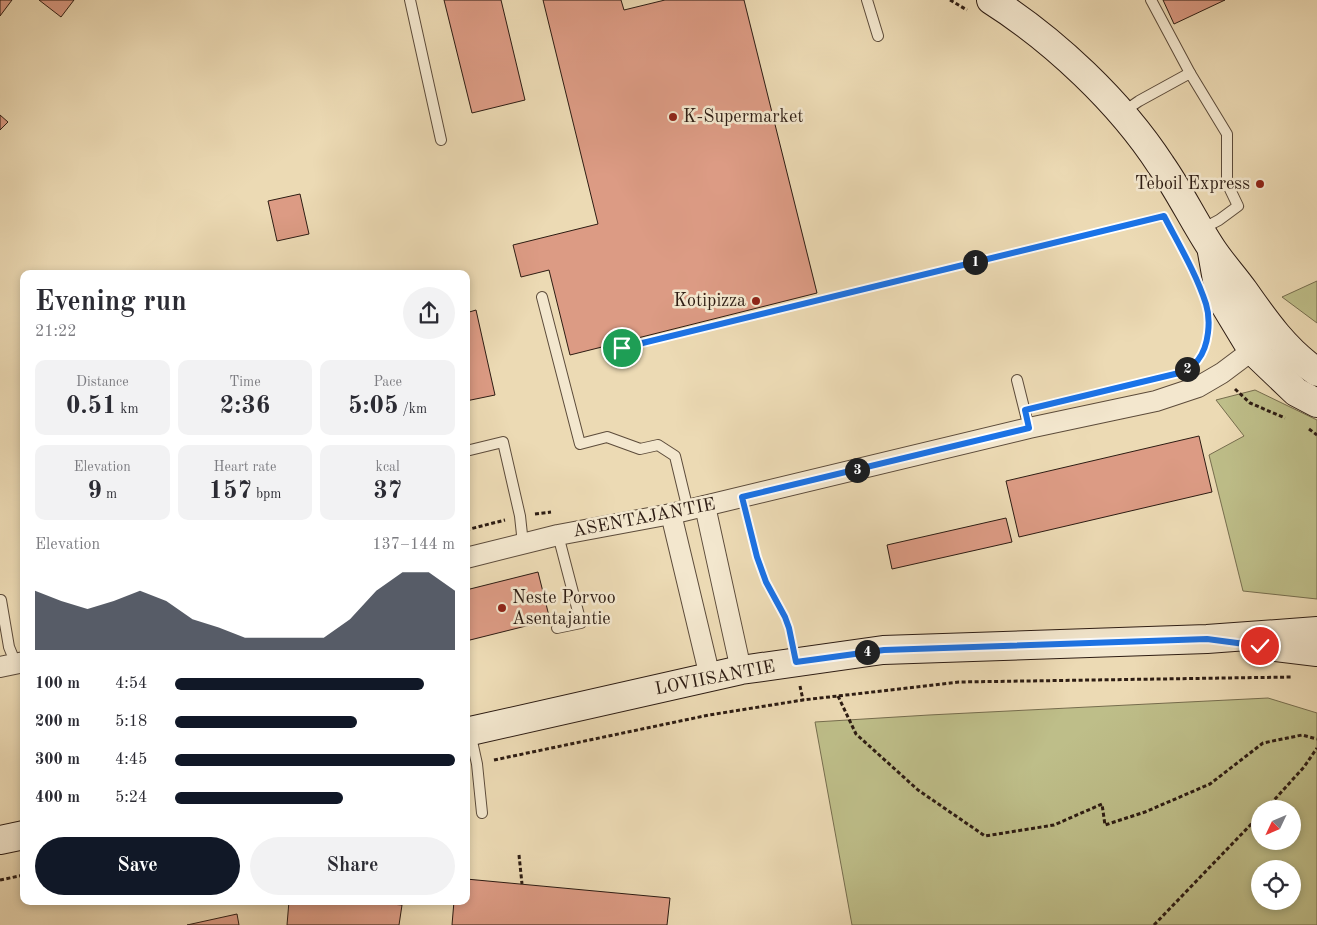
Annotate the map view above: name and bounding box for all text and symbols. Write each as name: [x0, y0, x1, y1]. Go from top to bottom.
place label: K-Supermarket: [683, 108, 804, 126]
marker: K-Supermarket: [667, 111, 679, 123]
place label: Teboil Express: [1135, 175, 1250, 193]
marker: Teboil Express: [1254, 178, 1266, 190]
pin: 1: [962, 250, 988, 274]
text: 1: [971, 255, 980, 269]
button: share: [403, 287, 455, 339]
text: Evening run: [35, 289, 187, 317]
place label: Kotipizza: [673, 292, 746, 310]
marker: Kotipizza: [750, 295, 762, 307]
text: 21:22: [35, 324, 77, 340]
pin: [601, 327, 643, 369]
icon: arrive: [608, 334, 636, 362]
pin: 2: [1174, 356, 1200, 382]
text: 2: [1183, 362, 1192, 376]
text: Distance: [76, 375, 129, 389]
text: Time: [229, 375, 261, 389]
text: Pace: [373, 375, 402, 389]
text: 0.51: [66, 394, 116, 419]
text: 2:36: [220, 394, 270, 419]
text: 5:05: [348, 394, 399, 419]
text: km: [116, 402, 139, 416]
text: /km: [399, 402, 427, 416]
pin: 3: [844, 458, 870, 482]
text: Elevation: [74, 460, 131, 474]
text: Heart rate: [214, 460, 276, 474]
text: kcal: [376, 460, 400, 474]
text: 3: [853, 463, 862, 477]
text: 9: [88, 479, 102, 504]
text: 157: [209, 479, 252, 504]
text: 37: [373, 479, 402, 504]
text: m: [102, 487, 117, 501]
text: bpm: [252, 487, 281, 501]
street label: ASENTAJANTIE: [571, 495, 717, 541]
text: Elevation: [35, 537, 100, 553]
text: 137–144 m: [372, 537, 455, 553]
place label: Neste Porvoo Asentajantie: [512, 589, 616, 628]
marker: Neste Porvoo Asentajantie: [496, 602, 508, 614]
pin: [1239, 625, 1281, 667]
icon: check: [1246, 632, 1274, 660]
pin: 4: [854, 640, 880, 664]
text: 4: [863, 645, 872, 659]
street label: LOVIISANTIE: [653, 658, 777, 698]
text: 100 m: [35, 676, 80, 692]
text: 4:54: [115, 676, 147, 692]
text: 200 m: [35, 714, 80, 730]
text: 5:18: [115, 714, 147, 730]
text: 300 m: [35, 752, 80, 768]
text: 4:45: [115, 752, 147, 768]
text: 400 m: [35, 790, 80, 806]
text: 5:24: [115, 790, 147, 806]
north arrow: [1251, 800, 1301, 850]
map controls: [1251, 800, 1301, 910]
button: Save: [35, 837, 240, 895]
button: Share: [250, 837, 455, 895]
button: locate: [1251, 860, 1301, 910]

